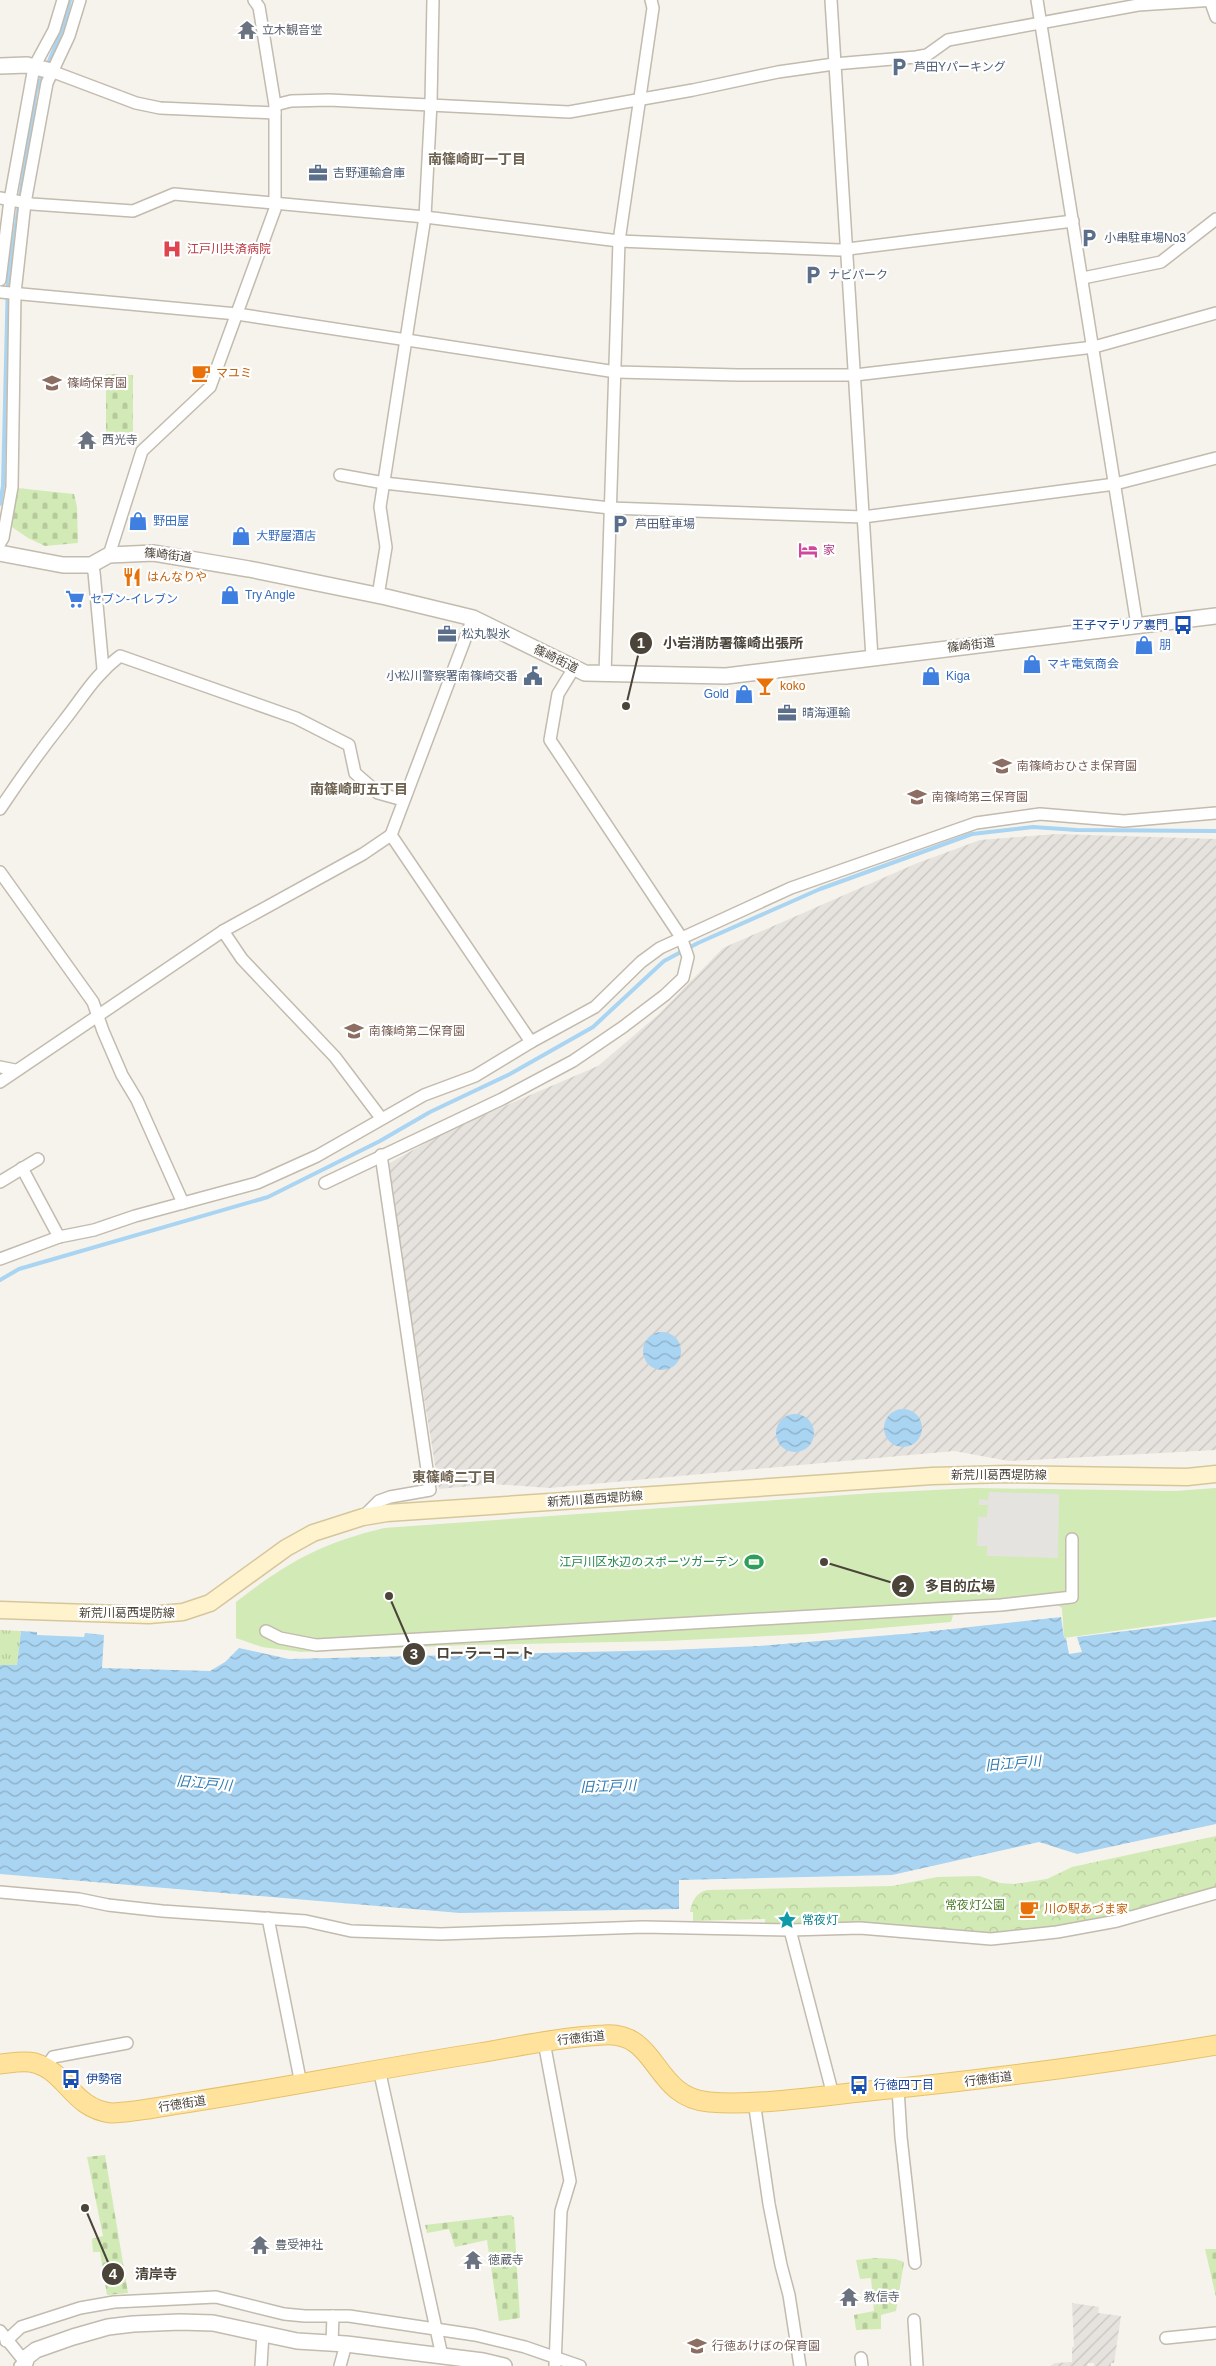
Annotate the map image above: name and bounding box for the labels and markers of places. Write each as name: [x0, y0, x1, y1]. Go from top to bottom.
temple icon: 立木観音堂: [236, 19, 258, 41]
place label: 立木観音堂: [262, 23, 322, 37]
parking icon: 芦田Yパーキング: [888, 56, 910, 78]
place label: 芦田Yパーキング: [914, 60, 1006, 74]
office icon: 吉野運輸倉庫: [307, 162, 329, 184]
place label: 吉野運輸倉庫: [333, 166, 405, 180]
parking icon: 小串駐車場No3: [1078, 227, 1100, 249]
place label: 小串駐車場No3: [1104, 231, 1186, 245]
hospital icon: 江戸川共済病院: [161, 238, 183, 260]
place label: 江戸川共済病院: [187, 242, 271, 256]
parking icon: ナビパーク: [802, 264, 824, 286]
place label: ナビパーク: [828, 268, 888, 282]
cafe icon: マユミ: [190, 362, 212, 384]
place label: マユミ: [216, 366, 252, 380]
school or university icon: 篠崎保育園: [41, 372, 63, 394]
place label: 篠崎保育園: [67, 376, 127, 390]
temple icon: 西光寺: [76, 429, 98, 451]
place label: 西光寺: [102, 433, 138, 447]
shop icon: 野田屋: [127, 510, 149, 532]
parking icon: 芦田駐車場: [609, 513, 631, 535]
place label: 野田屋: [153, 514, 189, 528]
place label: 芦田駐車場: [635, 517, 695, 531]
shop icon: 大野屋酒店: [230, 525, 252, 547]
place label: 大野屋酒店: [256, 529, 316, 543]
hotel icon: 家: [797, 539, 819, 561]
place label: 家: [823, 543, 835, 557]
restaurant icon: はんなりや: [121, 566, 143, 588]
place label: はんなりや: [147, 570, 207, 584]
shop icon: Try Angle: [219, 584, 241, 606]
supermarket icon: セブン-イレブン: [64, 588, 86, 610]
place label: Try Angle: [245, 588, 296, 602]
place label: セブン-イレブン: [90, 592, 178, 606]
bus stop icon: 王子マテリア裏門: [1172, 614, 1194, 636]
place label: 王子マテリア裏門: [1072, 618, 1168, 632]
office icon: 松丸製氷: [436, 623, 458, 645]
place label: 松丸製氷: [462, 627, 510, 641]
callout: 小岩消防署篠崎出張所: [628, 629, 813, 658]
shop icon: 朋: [1133, 634, 1155, 656]
place label: 朋: [1159, 638, 1171, 652]
shop icon: マキ電気商会: [1021, 653, 1043, 675]
place label: マキ電気商会: [1047, 657, 1119, 671]
public building icon: 小松川警察署南篠崎交番: [522, 665, 544, 687]
shop icon: Kiga: [920, 665, 942, 687]
place label: 小松川警察署南篠崎交番: [386, 669, 518, 683]
place label: Kiga: [946, 669, 970, 683]
bar icon: koko: [754, 675, 776, 697]
place label: koko: [780, 679, 806, 693]
shop icon: Gold: [733, 683, 755, 705]
place label: Gold: [704, 687, 729, 701]
office icon: 晴海運輸: [776, 702, 798, 724]
place label: 晴海運輸: [802, 706, 850, 720]
school or university icon: 南篠崎おひさま保育園: [991, 755, 1013, 777]
place label: 南篠崎おひさま保育園: [1017, 759, 1137, 773]
school or university icon: 南篠崎第三保育園: [906, 786, 928, 808]
place label: 南篠崎第三保育園: [932, 790, 1028, 804]
school or university icon: 南篠崎第二保育園: [343, 1020, 365, 1042]
place label: 南篠崎第二保育園: [369, 1024, 465, 1038]
sports icon: 江戸川区水辺のスポーツガーデン: [743, 1551, 765, 1573]
place label: 江戸川区水辺のスポーツガーデン: [559, 1555, 739, 1569]
callout: 多目的広場: [890, 1572, 1005, 1601]
callout: ローラーコート: [401, 1639, 544, 1668]
cafe icon: 川の駅あづま家: [1018, 1898, 1040, 1920]
place label: 川の駅あづま家: [1044, 1902, 1128, 1916]
place icon: 常夜灯: [776, 1909, 798, 1931]
place label: 常夜灯: [802, 1913, 838, 1927]
bus stop icon: 伊勢宿: [60, 2068, 82, 2090]
place label: 伊勢宿: [86, 2072, 122, 2086]
bus stop icon: 行徳四丁目: [848, 2074, 870, 2096]
place label: 行徳四丁目: [874, 2078, 934, 2092]
temple icon: 豊受神社: [249, 2234, 271, 2256]
place label: 豊受神社: [275, 2238, 323, 2252]
temple icon: 徳蔵寺: [462, 2249, 484, 2271]
place label: 徳蔵寺: [488, 2253, 524, 2267]
callout: 清岸寺: [100, 2260, 187, 2289]
temple icon: 教信寺: [838, 2286, 860, 2308]
place label: 教信寺: [864, 2290, 900, 2304]
school or university icon: 行徳あけぼの保育園: [686, 2335, 708, 2357]
place label: 行徳あけぼの保育園: [712, 2339, 820, 2353]

